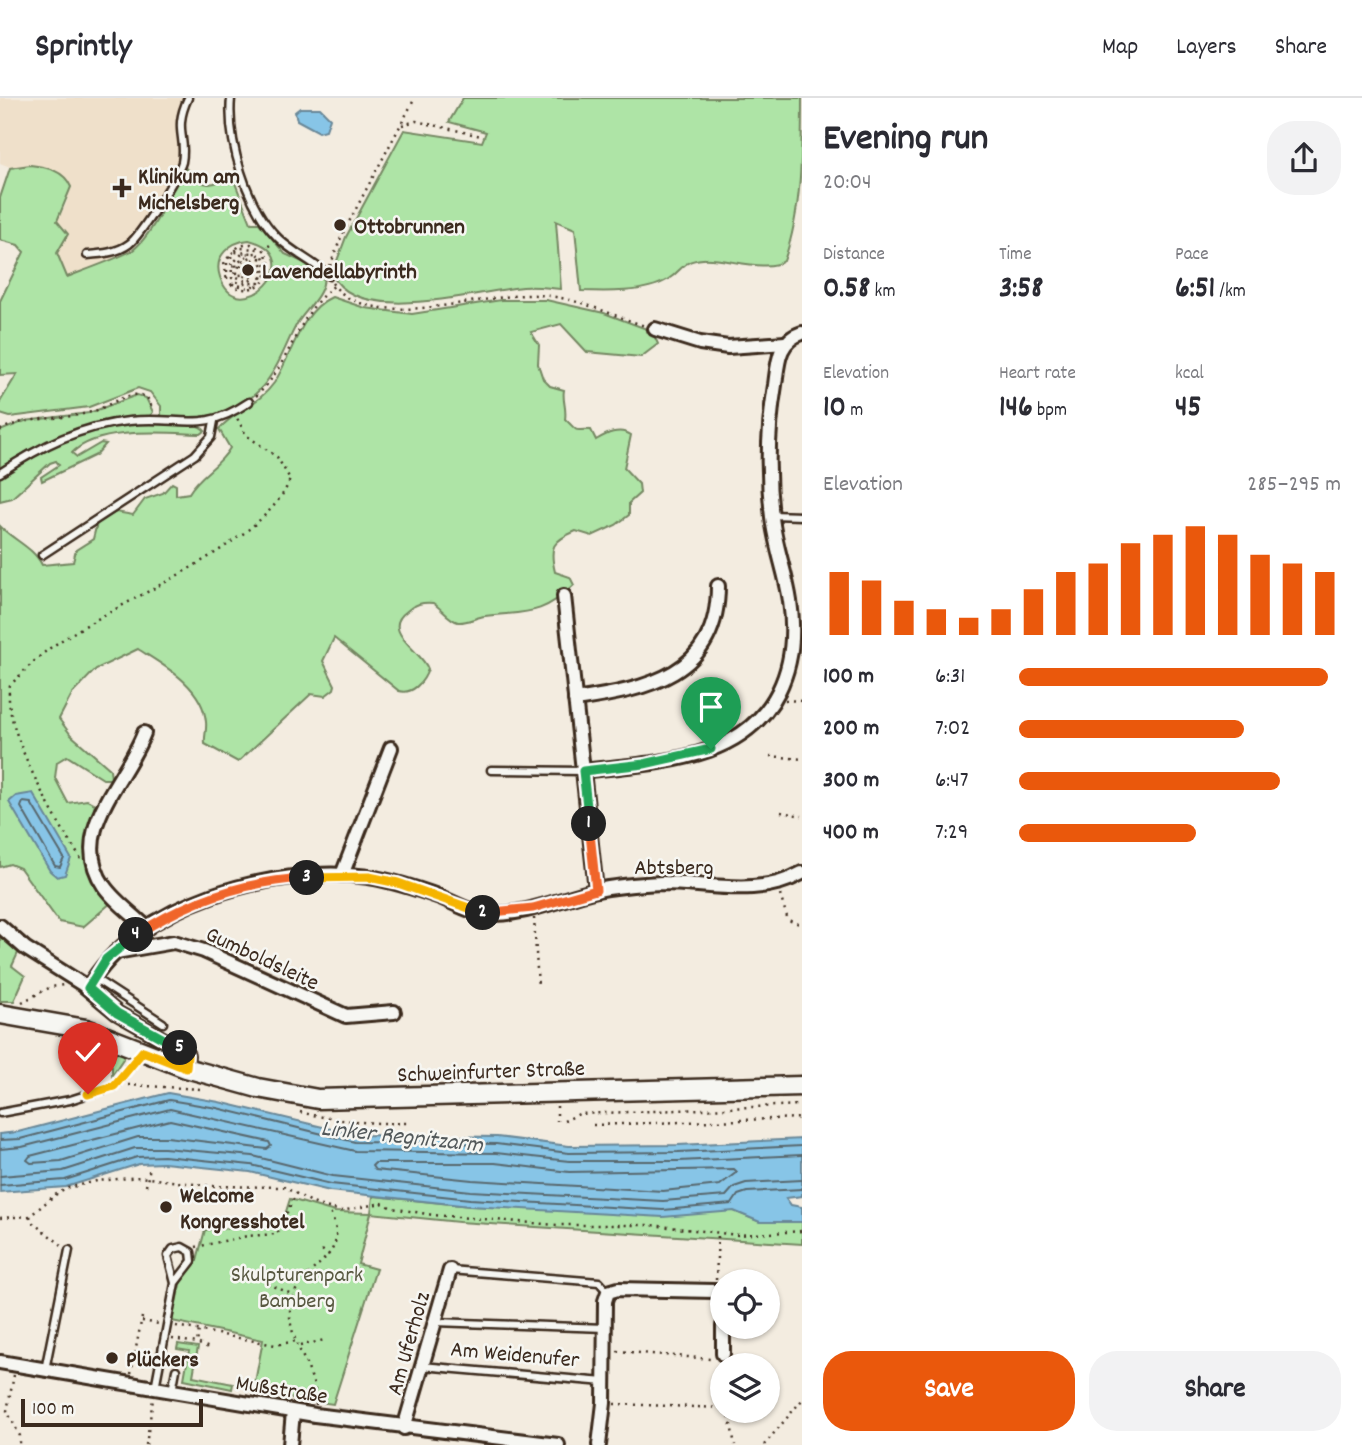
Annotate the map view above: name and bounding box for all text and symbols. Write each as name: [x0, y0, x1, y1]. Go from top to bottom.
text: Sprintly: [35, 25, 132, 72]
text: Map: [1102, 31, 1138, 65]
text: Layers: [1176, 31, 1237, 65]
text: Share: [1275, 31, 1327, 65]
text: Evening run: [823, 113, 988, 168]
button: share: [1267, 121, 1341, 195]
place label: Klinikum am Michelsberg: [138, 162, 240, 221]
text: 20:04: [823, 167, 871, 200]
marker: Klinikum am Michelsberg: [112, 178, 132, 198]
place label: Ottobrunnen: [354, 212, 465, 245]
marker: Ottobrunnen: [332, 217, 348, 233]
text: Distance: [823, 242, 885, 269]
text: Time: [999, 242, 1032, 269]
text: Pace: [1175, 242, 1209, 269]
place label: Lavendellabyrinth: [262, 257, 417, 290]
marker: Lavendellabyrinth: [240, 262, 256, 278]
text: 0.58: [823, 269, 870, 312]
text: 3:58: [999, 269, 1043, 312]
text: 6:51: [1175, 269, 1215, 312]
text: km: [870, 279, 895, 306]
text: /km: [1215, 279, 1246, 306]
text: Elevation: [823, 361, 889, 388]
text: Heart rate: [999, 361, 1076, 388]
text: kcal: [1175, 361, 1204, 388]
text: 10: [823, 388, 846, 431]
text: 146: [999, 388, 1033, 431]
text: 45: [1175, 388, 1201, 431]
text: m: [846, 398, 863, 425]
text: bpm: [1033, 398, 1067, 425]
text: Elevation: [823, 469, 903, 502]
text: 285–295 m: [1247, 469, 1341, 502]
text: 100 m: [823, 661, 874, 694]
text: 6:31: [935, 661, 965, 694]
pin: [681, 677, 741, 749]
icon: arrive: [692, 688, 730, 726]
text: 200 m: [823, 713, 879, 746]
text: 7:02: [935, 713, 970, 746]
text: 300 m: [823, 765, 879, 798]
text: 6:47: [935, 765, 968, 798]
pin: 1: [572, 806, 606, 842]
text: 1: [586, 810, 591, 837]
text: 400 m: [823, 817, 879, 850]
text: 7:29: [935, 817, 968, 850]
street label: Abtsberg: [634, 853, 714, 886]
pin: 3: [290, 860, 324, 896]
text: 3: [302, 864, 311, 891]
pin: 2: [466, 896, 500, 930]
text: 2: [478, 899, 487, 926]
pin: 4: [118, 918, 154, 952]
street label: Gumboldsleite: [199, 919, 324, 1001]
text: 4: [132, 921, 139, 948]
pin: [58, 1022, 118, 1094]
pin: 5: [162, 1030, 198, 1066]
icon: check: [69, 1033, 107, 1071]
text: 5: [175, 1034, 184, 1061]
street label: Schweinfurter Straße: [397, 1054, 585, 1093]
water label: Linker Regnitzarm: [319, 1113, 485, 1163]
place label: Welcome Kongresshotel: [180, 1181, 305, 1240]
marker: Welcome Kongresshotel: [158, 1199, 174, 1215]
park label: Skulpturenpark Bamberg: [231, 1260, 363, 1319]
map controls: [710, 1269, 780, 1423]
button: locate: [710, 1269, 780, 1339]
street label: Am Uferholz: [380, 1288, 441, 1400]
street label: Am Weidenufer: [449, 1334, 581, 1379]
place label: Plückers: [126, 1345, 199, 1378]
marker: Plückers: [104, 1350, 120, 1366]
button: Save: [823, 1351, 1075, 1431]
button: Share: [1089, 1351, 1341, 1431]
button: layers: [710, 1353, 780, 1423]
street label: Mußstraße: [233, 1368, 330, 1415]
scale bar: [21, 1396, 203, 1428]
text: 100 m: [32, 1397, 74, 1424]

